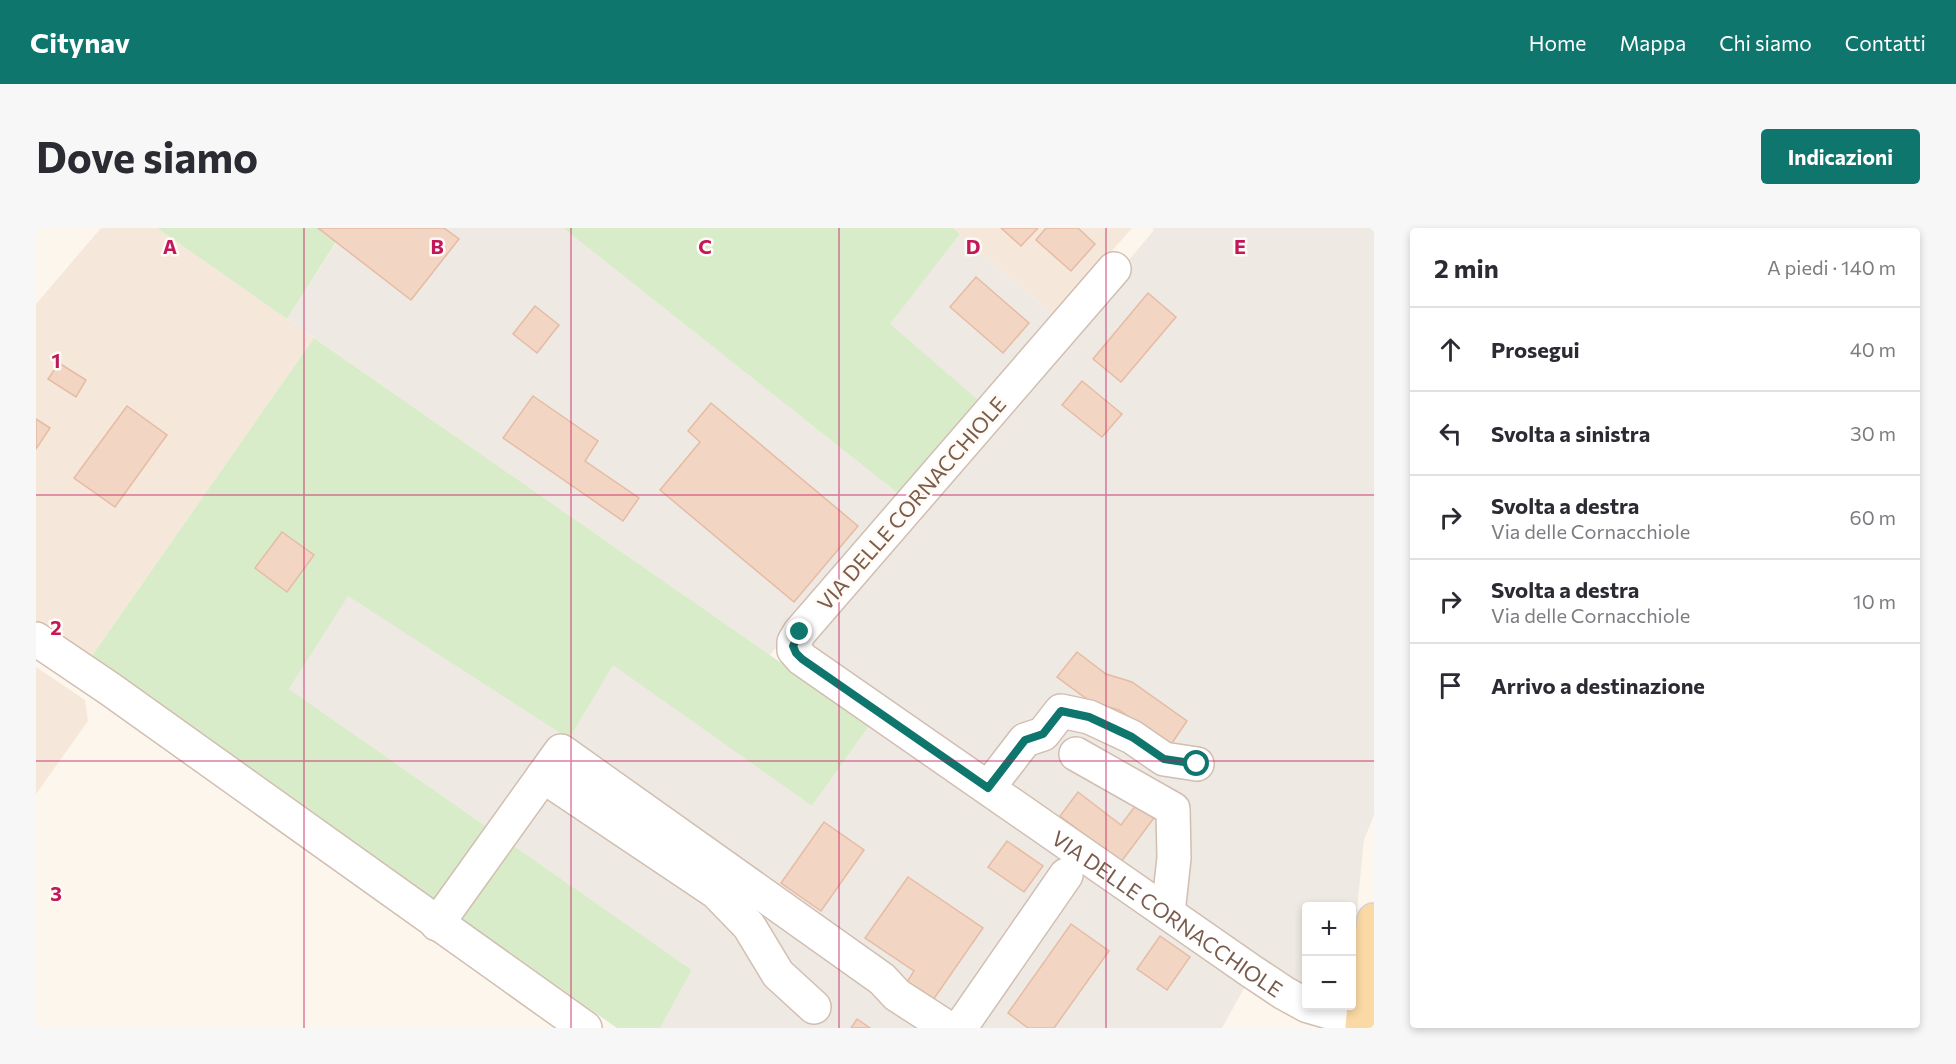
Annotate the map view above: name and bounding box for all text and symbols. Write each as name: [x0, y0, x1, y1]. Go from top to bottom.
text: Citynav: [30, 25, 130, 59]
text: Home: [1529, 30, 1586, 55]
text: Mappa: [1619, 30, 1686, 55]
text: Chi siamo: [1719, 30, 1812, 55]
text: Contatti: [1845, 30, 1926, 55]
button: Indicazioni: [1761, 129, 1920, 184]
text: Dove siamo: [36, 130, 258, 182]
text: A: [163, 234, 177, 258]
text: B: [430, 234, 444, 258]
text: C: [698, 234, 712, 258]
text: D: [966, 234, 980, 258]
text: E: [1234, 234, 1246, 258]
text: 2 min: [1434, 252, 1499, 283]
text: A piedi · 140 m: [1767, 255, 1896, 279]
icon: ahead: [1434, 333, 1467, 366]
text: Prosegui: [1491, 336, 1580, 363]
text: 40 m: [1850, 337, 1896, 361]
text: 1: [51, 348, 61, 372]
street label: VIA DELLE CORNACCHIOLE: [811, 391, 1011, 615]
icon: left: [1434, 417, 1467, 450]
text: Svolta a sinistra: [1491, 420, 1650, 447]
text: 30 m: [1850, 421, 1896, 445]
text: Svolta a destra: [1491, 492, 1639, 519]
icon: right: [1434, 501, 1467, 534]
text: 60 m: [1850, 505, 1896, 529]
text: Via delle Cornacchiole: [1491, 519, 1690, 543]
text: Svolta a destra: [1491, 576, 1639, 603]
icon: right: [1434, 585, 1467, 618]
text: 10 m: [1853, 589, 1896, 613]
text: Via delle Cornacchiole: [1491, 603, 1690, 627]
text: 2: [50, 615, 62, 639]
route end: [786, 618, 812, 644]
icon: arrive: [1434, 669, 1467, 702]
text: Arrivo a destinazione: [1491, 672, 1705, 699]
route start: [1183, 750, 1209, 776]
street label: VIA DELLE CORNACCHIOLE: [1048, 824, 1288, 1001]
text: 3: [50, 881, 62, 905]
map controls: [1302, 902, 1356, 1010]
button: +: [1302, 902, 1356, 956]
button: −: [1302, 956, 1356, 1010]

